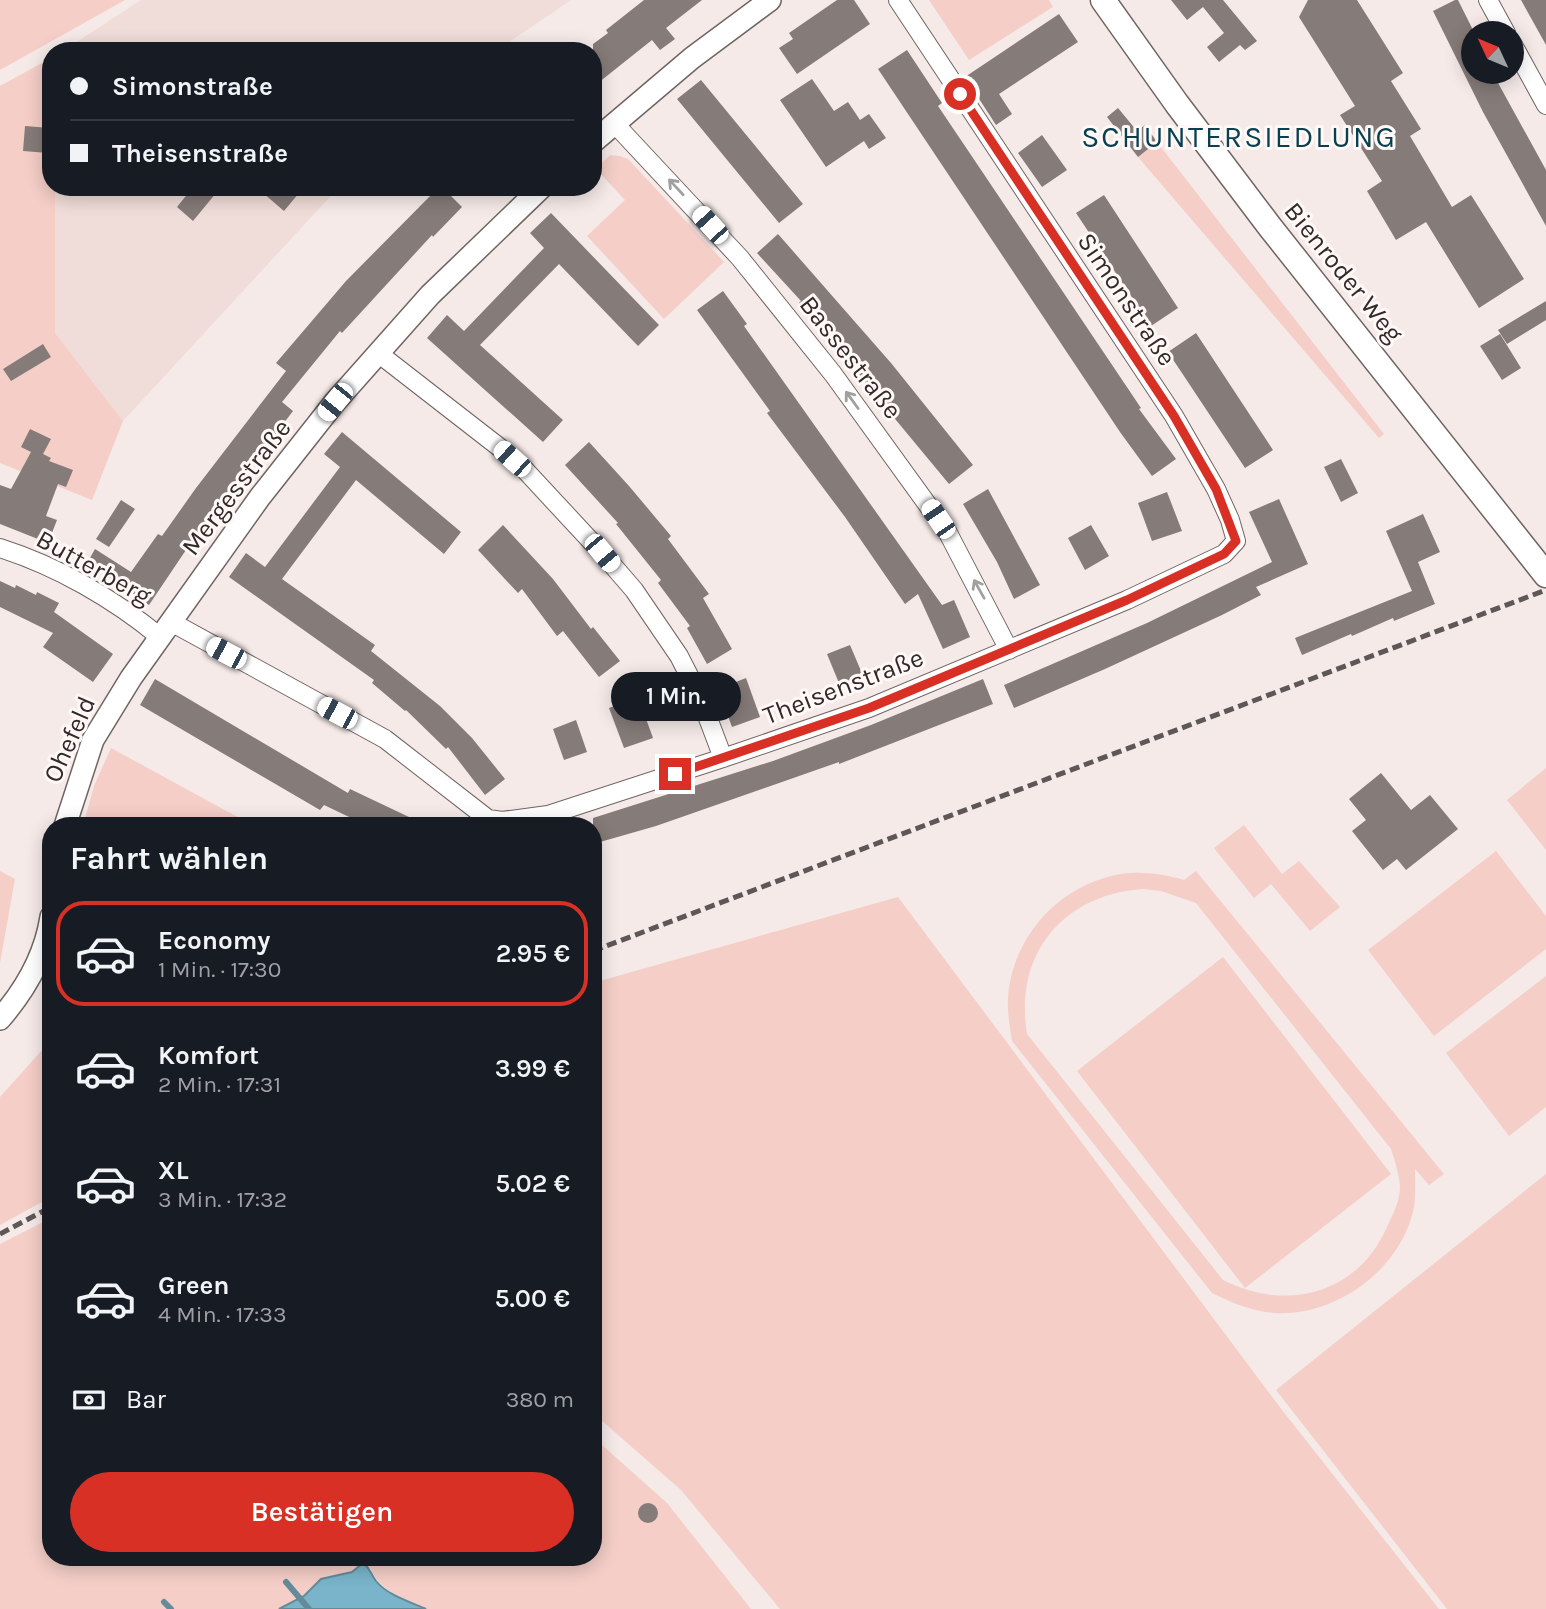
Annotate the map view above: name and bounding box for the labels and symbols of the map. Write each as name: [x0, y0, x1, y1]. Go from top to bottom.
north arrow: [1461, 21, 1524, 84]
route start: [944, 78, 976, 110]
district label: SCHUNTERSIEDLUNG: [1081, 119, 1397, 155]
one-way arrow: [667, 179, 684, 196]
street label: Bienroder Weg: [1278, 196, 1410, 349]
car: [689, 202, 732, 248]
street label: Simonstraße: [1071, 227, 1183, 372]
street label: Bassestraße: [793, 290, 908, 425]
car: [314, 379, 357, 425]
one-way arrow: [845, 391, 860, 410]
street label: Mergesstraße: [175, 413, 298, 562]
car: [490, 437, 535, 481]
car: [918, 496, 959, 542]
street label: Butterberg: [31, 523, 157, 612]
car: [581, 530, 624, 576]
one-way arrow: [972, 579, 986, 599]
car: [203, 634, 250, 672]
street label: Theisenstraße: [759, 642, 928, 731]
callout: 1 Min.: [610, 672, 740, 722]
street label: Ohefeld: [37, 691, 102, 787]
car: [314, 694, 361, 732]
route end: [659, 758, 691, 790]

